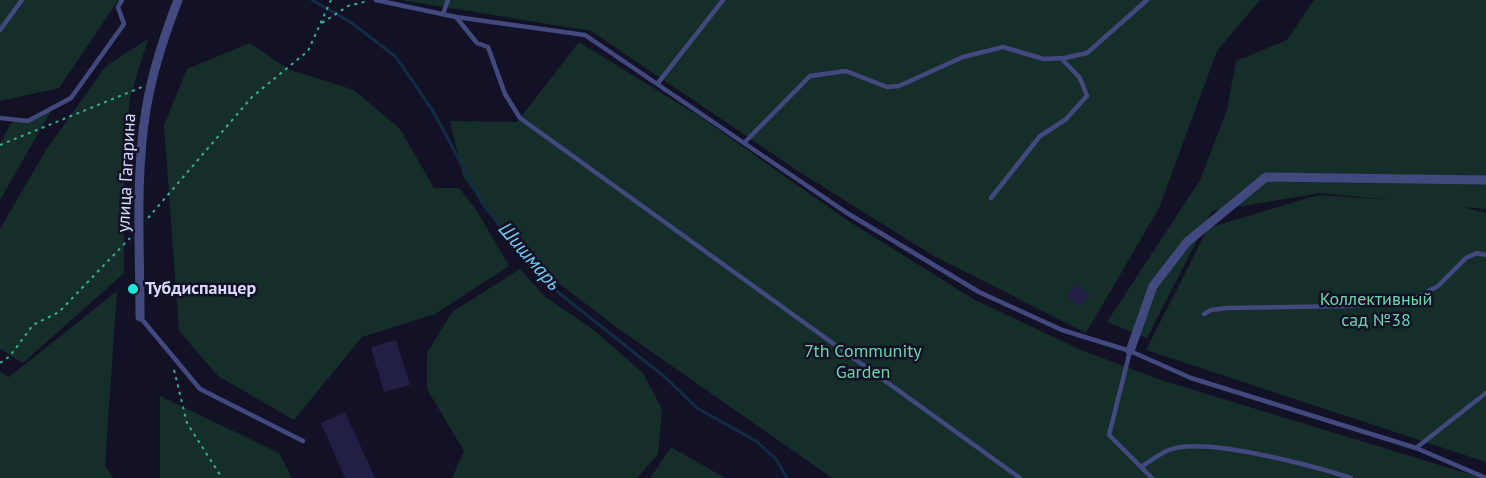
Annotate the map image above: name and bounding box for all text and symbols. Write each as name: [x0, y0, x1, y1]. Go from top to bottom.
street label: улица Гагарина: [113, 113, 141, 233]
water label: Шишмарь: [493, 218, 565, 296]
place label: Тубдиспанцер: [145, 278, 256, 300]
marker: Тубдиспанцер: [126, 282, 140, 296]
park label: Коллективный сад №38: [1320, 289, 1432, 332]
park label: 7th Community Garden: [804, 341, 922, 384]

